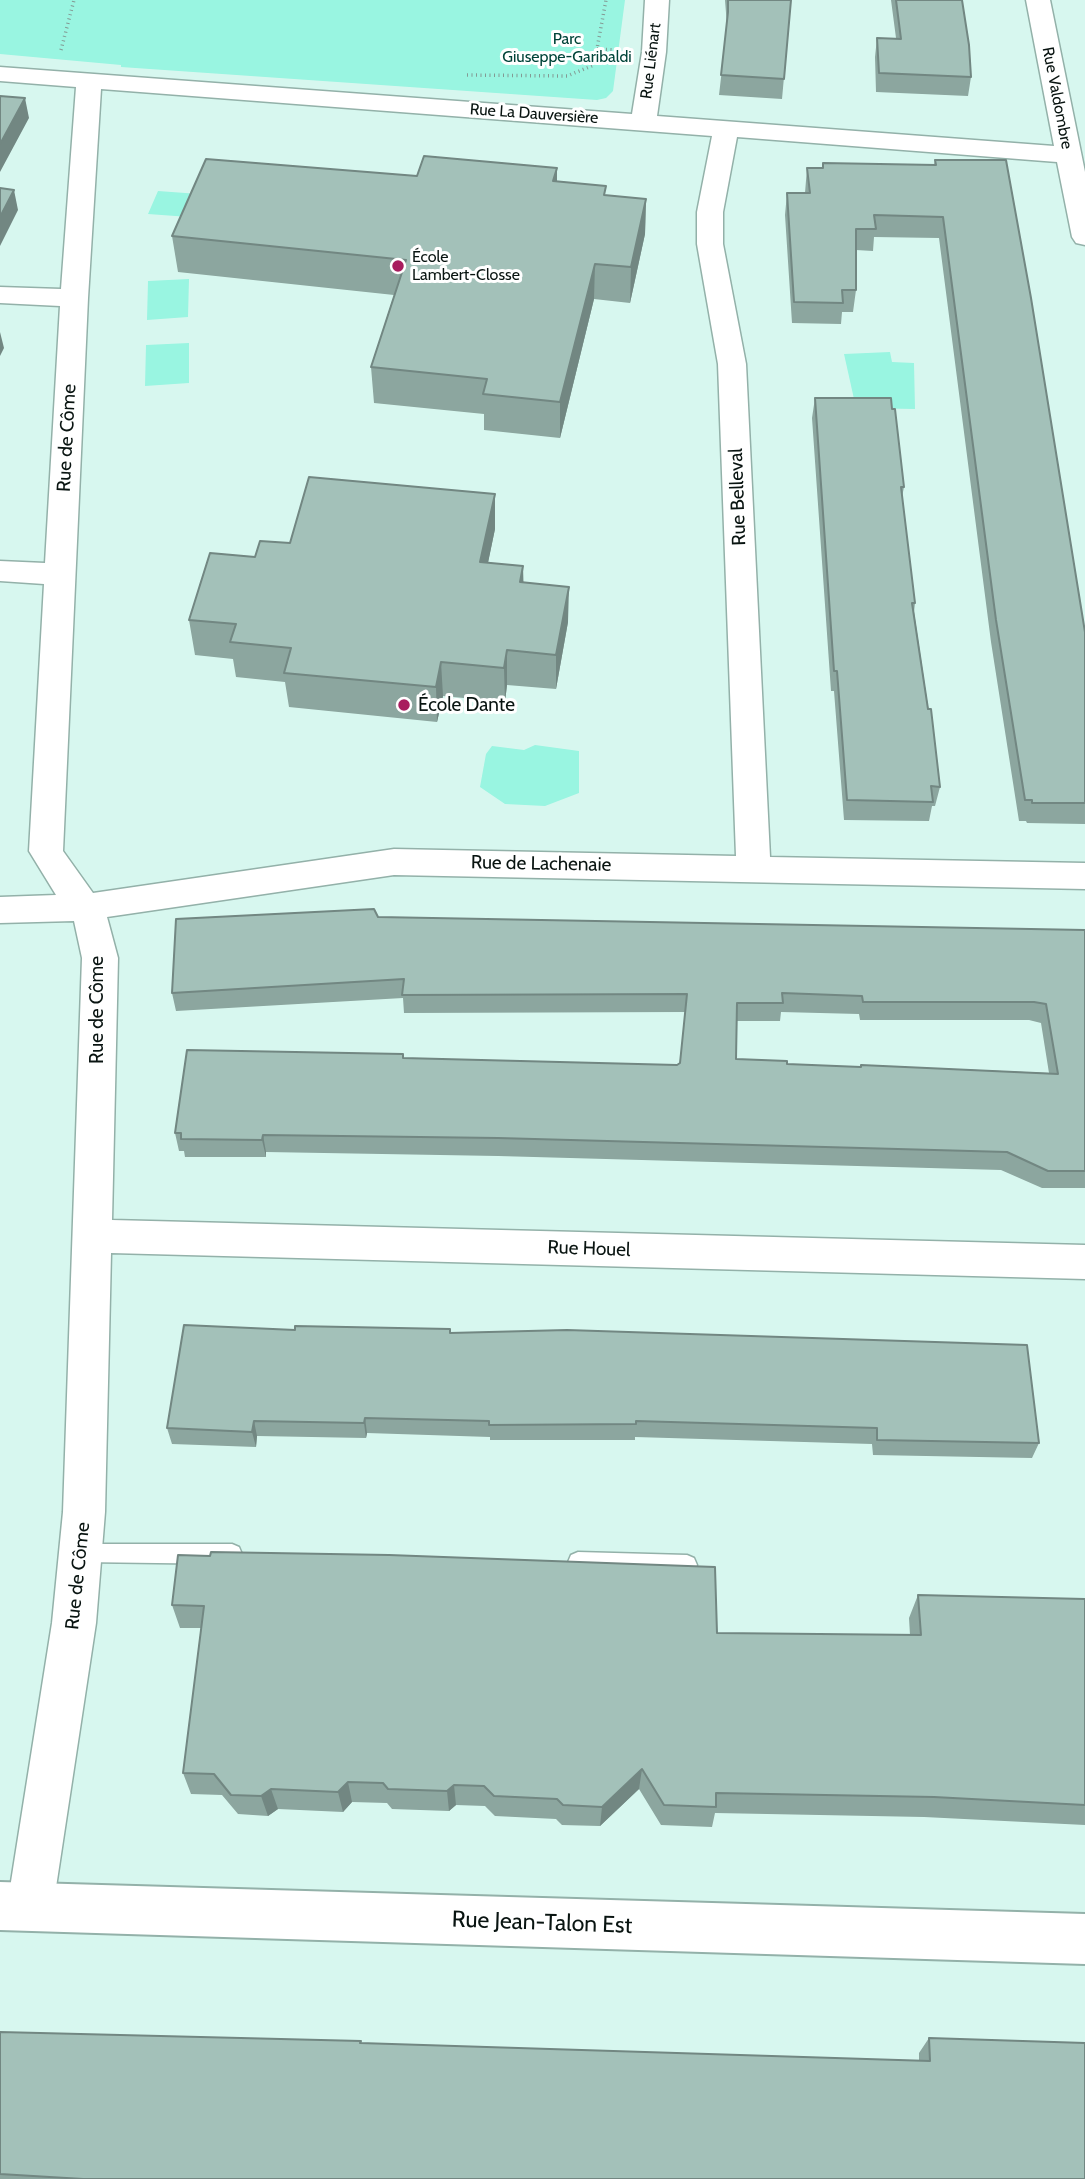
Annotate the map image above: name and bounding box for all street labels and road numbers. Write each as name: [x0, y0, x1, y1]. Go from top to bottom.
street label: Rue Liénart: [637, 22, 665, 100]
street label: Rue Valdombre: [1038, 45, 1076, 151]
street label: Rue La Dauversière: [469, 100, 599, 128]
street label: Rue de Côme: [53, 383, 81, 493]
street label: Rue Belleval: [725, 448, 751, 546]
street label: Rue de Lachenaie: [471, 851, 611, 877]
street label: Rue de Côme: [86, 956, 108, 1064]
street label: Rue Houel: [547, 1236, 631, 1262]
street label: Rue de Côme: [61, 1521, 95, 1631]
street label: Rue Jean-Talon Est: [451, 1906, 633, 1940]

